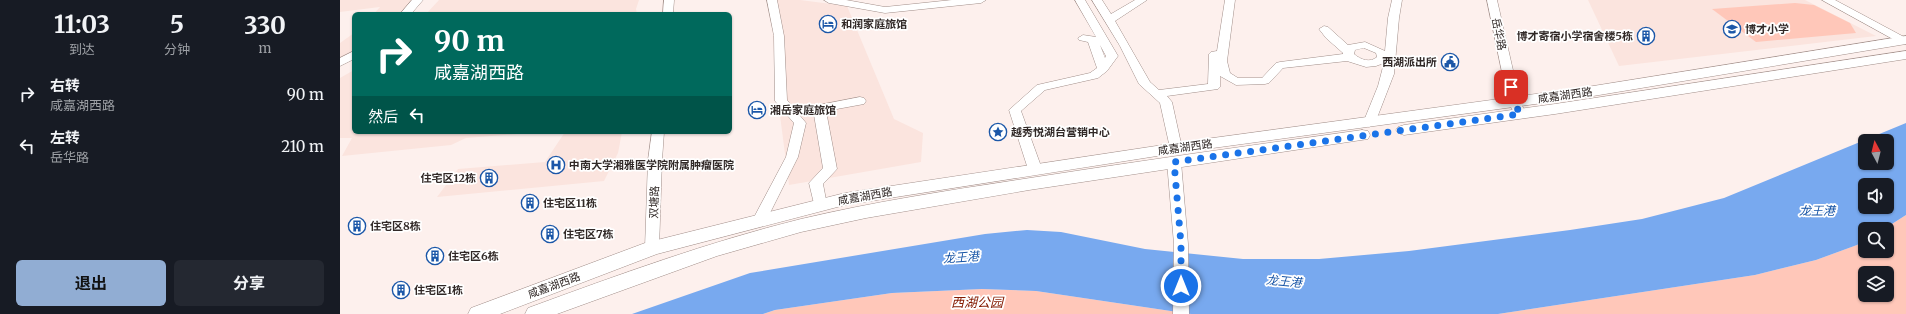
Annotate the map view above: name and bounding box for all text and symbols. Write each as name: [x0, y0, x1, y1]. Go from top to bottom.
text: 11:03: [54, 9, 110, 40]
text: 5: [170, 9, 184, 40]
text: 330: [244, 10, 286, 41]
hotel icon: 和润家庭旅馆: [818, 14, 838, 34]
street label: 岳华路: [1489, 16, 1509, 52]
place label: 和润家庭旅馆: [841, 17, 907, 31]
school or university icon: 博才小学: [1722, 19, 1742, 39]
place label: 博才小学: [1745, 22, 1789, 36]
text: 90 m: [434, 23, 505, 59]
building icon: 博才寄宿小学宿舍楼5栋: [1636, 26, 1656, 46]
icon: right: [368, 28, 420, 80]
place label: 博才寄宿小学宿舍楼5栋: [1517, 29, 1633, 43]
text: m: [258, 40, 271, 57]
text: 到达: [69, 41, 95, 58]
text: 分钟: [164, 41, 190, 58]
public building icon: 西湖派出所: [1440, 52, 1460, 72]
place label: 西湖派出所: [1382, 55, 1437, 69]
text: 咸嘉湖西路: [434, 61, 524, 84]
pin: [1494, 70, 1528, 104]
text: 右转: [50, 76, 80, 95]
icon: arrive: [1500, 76, 1522, 98]
icon: right: [16, 83, 38, 105]
street label: 咸嘉湖西路: [1537, 84, 1593, 106]
text: 90 m: [287, 85, 324, 104]
text: 咸嘉湖西路: [50, 97, 115, 114]
hotel icon: 湘岳家庭旅馆: [747, 100, 767, 120]
place label: 湘岳家庭旅馆: [770, 103, 836, 117]
icon: left: [406, 104, 428, 126]
text: 然后: [368, 107, 398, 126]
place icon: 越秀悦湖台营销中心: [988, 122, 1008, 142]
place label: 越秀悦湖台营销中心: [1011, 125, 1110, 139]
text: 左转: [50, 128, 80, 147]
north arrow: [1858, 134, 1894, 170]
map controls: [1858, 134, 1894, 302]
icon: left: [16, 135, 38, 157]
street label: 咸嘉湖西路: [1157, 136, 1213, 158]
text: 210 m: [281, 137, 324, 156]
text: 岳华路: [50, 149, 89, 166]
hospital icon: 中南大学湘雅医学院附属肿瘤医院: [546, 155, 566, 175]
place label: 中南大学湘雅医学院附属肿瘤医院: [569, 158, 734, 172]
building icon: 住宅区12栋: [479, 168, 499, 188]
place label: 住宅区12栋: [421, 171, 476, 185]
button: sound: [1858, 178, 1894, 214]
street label: 咸嘉湖西路: [837, 184, 893, 208]
street label: 双塘路: [646, 185, 662, 219]
building icon: 住宅区11栋: [520, 193, 540, 213]
place label: 住宅区11栋: [543, 196, 597, 210]
water label: 龙王港: [1799, 203, 1837, 218]
building icon: 住宅区8栋: [347, 216, 367, 236]
place label: 住宅区8栋: [370, 219, 421, 233]
button: search: [1858, 222, 1894, 258]
building icon: 住宅区7栋: [540, 224, 560, 244]
place label: 住宅区7栋: [563, 227, 614, 241]
building icon: 住宅区6栋: [425, 246, 445, 266]
water label: 龙王港: [943, 248, 981, 266]
place label: 住宅区6栋: [448, 249, 499, 263]
button: 退出: [16, 260, 166, 306]
button: 分享: [174, 260, 324, 306]
position arrow: [1160, 265, 1202, 307]
button: layers: [1858, 266, 1894, 302]
street label: 咸嘉湖西路: [526, 269, 582, 301]
water label: 龙王港: [1265, 272, 1305, 290]
building icon: 住宅区1栋: [391, 280, 411, 300]
place label: 住宅区1栋: [414, 283, 463, 297]
park label: 西湖公园: [951, 294, 1005, 311]

